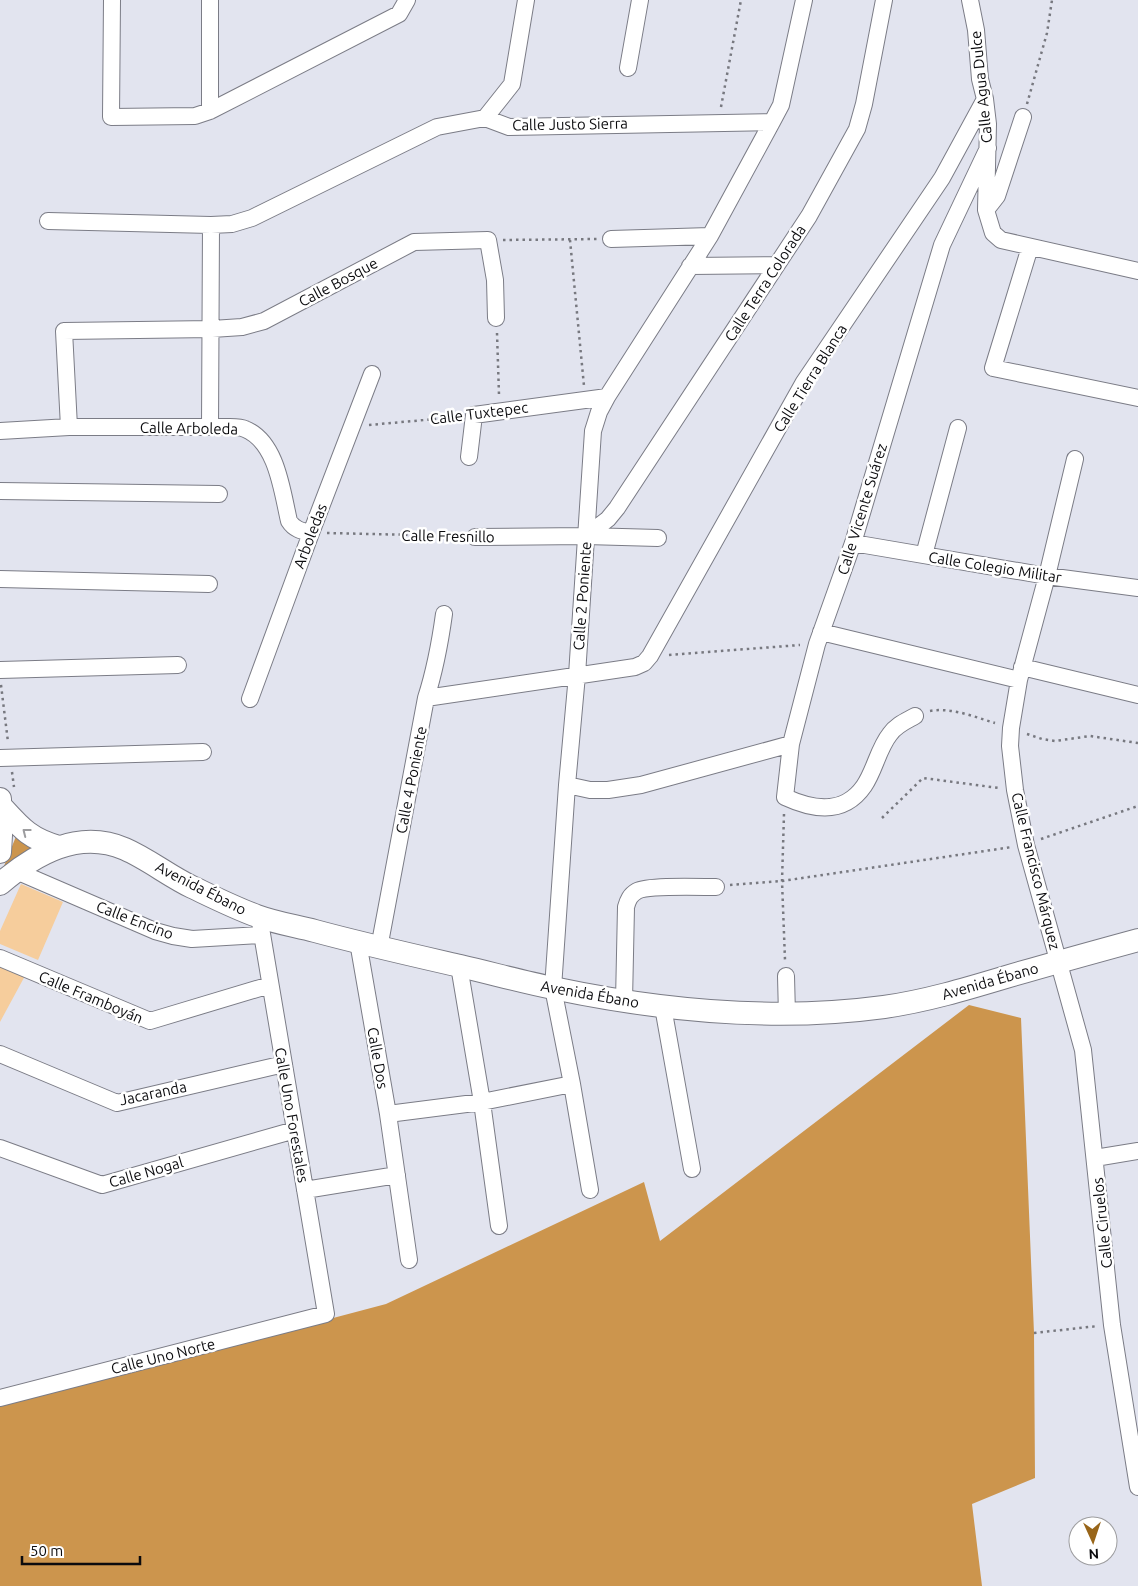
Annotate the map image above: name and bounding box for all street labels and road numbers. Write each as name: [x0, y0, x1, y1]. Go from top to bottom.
street label: Calle Agua Dulce: [967, 30, 995, 144]
street label: Calle Justo Sierra: [512, 114, 628, 134]
street label: Calle Terra Colorada: [721, 222, 809, 344]
street label: Calle Bosque: [296, 254, 380, 310]
street label: Calle Tierra Blanca: [770, 321, 850, 435]
street label: Calle Tuxtepec: [429, 399, 529, 427]
street label: Calle Arboleda: [140, 419, 238, 437]
street label: Calle Vicente Suárez: [834, 441, 890, 577]
street label: Arboledas: [290, 501, 330, 571]
street label: Calle Fresnillo: [401, 527, 495, 545]
street label: Calle 2 Poniente: [570, 541, 594, 651]
street label: Calle Colegio Militar: [927, 548, 1063, 586]
street label: Calle 4 Poniente: [392, 725, 430, 835]
street label: Calle Francisco Márquez: [1008, 791, 1064, 951]
street label: Avenida Ébano: [153, 858, 249, 918]
street label: Calle Encino: [94, 897, 176, 943]
street label: Avenida Ébano: [940, 959, 1040, 1003]
street label: Calle Framboyán: [36, 967, 146, 1027]
street label: Avenida Ébano: [540, 977, 640, 1011]
street label: Calle Dos: [364, 1026, 392, 1090]
street label: Calle Uno Forestales: [272, 1046, 312, 1184]
street label: Jacaranda: [118, 1078, 188, 1108]
street label: Calle Nogal: [107, 1153, 185, 1191]
street label: Calle Ciruelos: [1089, 1177, 1115, 1269]
street label: Calle Uno Norte: [109, 1335, 217, 1377]

